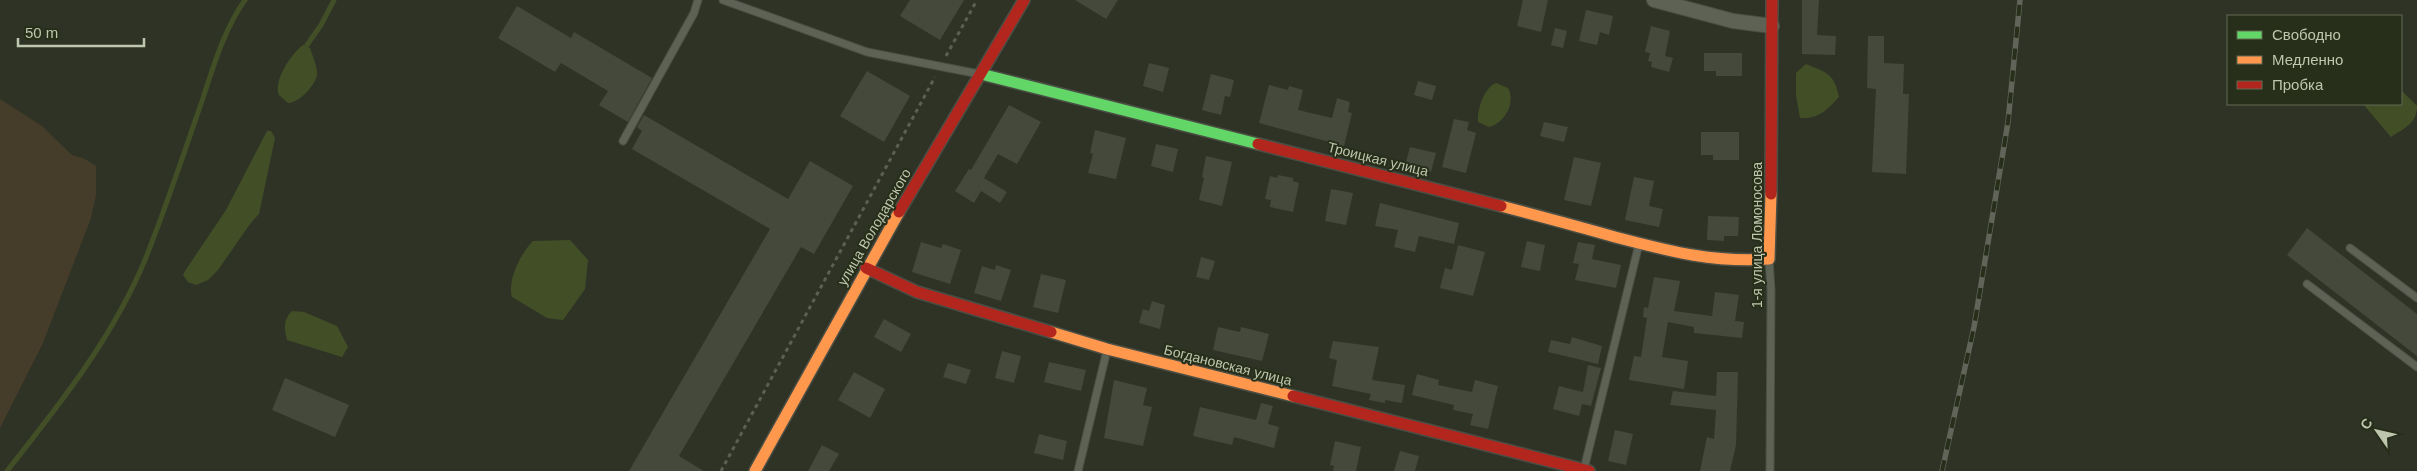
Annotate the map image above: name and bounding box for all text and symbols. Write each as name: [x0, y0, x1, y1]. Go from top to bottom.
scale bar: [18, 15, 144, 47]
legend: [2227, 15, 2402, 105]
text: 50 m: [25, 24, 58, 41]
text: Свободно: [2272, 26, 2341, 43]
text: Медленно: [2272, 51, 2343, 68]
text: Пробка: [2272, 76, 2324, 93]
street label: Троицкая улица: [1326, 139, 1430, 179]
street label: 1-я улица Ломоносова: [1749, 162, 1765, 308]
street label: улица Володарского: [834, 165, 914, 288]
street label: Богдановская улица: [1162, 341, 1294, 389]
north arrow: [2352, 406, 2402, 456]
text: С: [2357, 415, 2376, 432]

